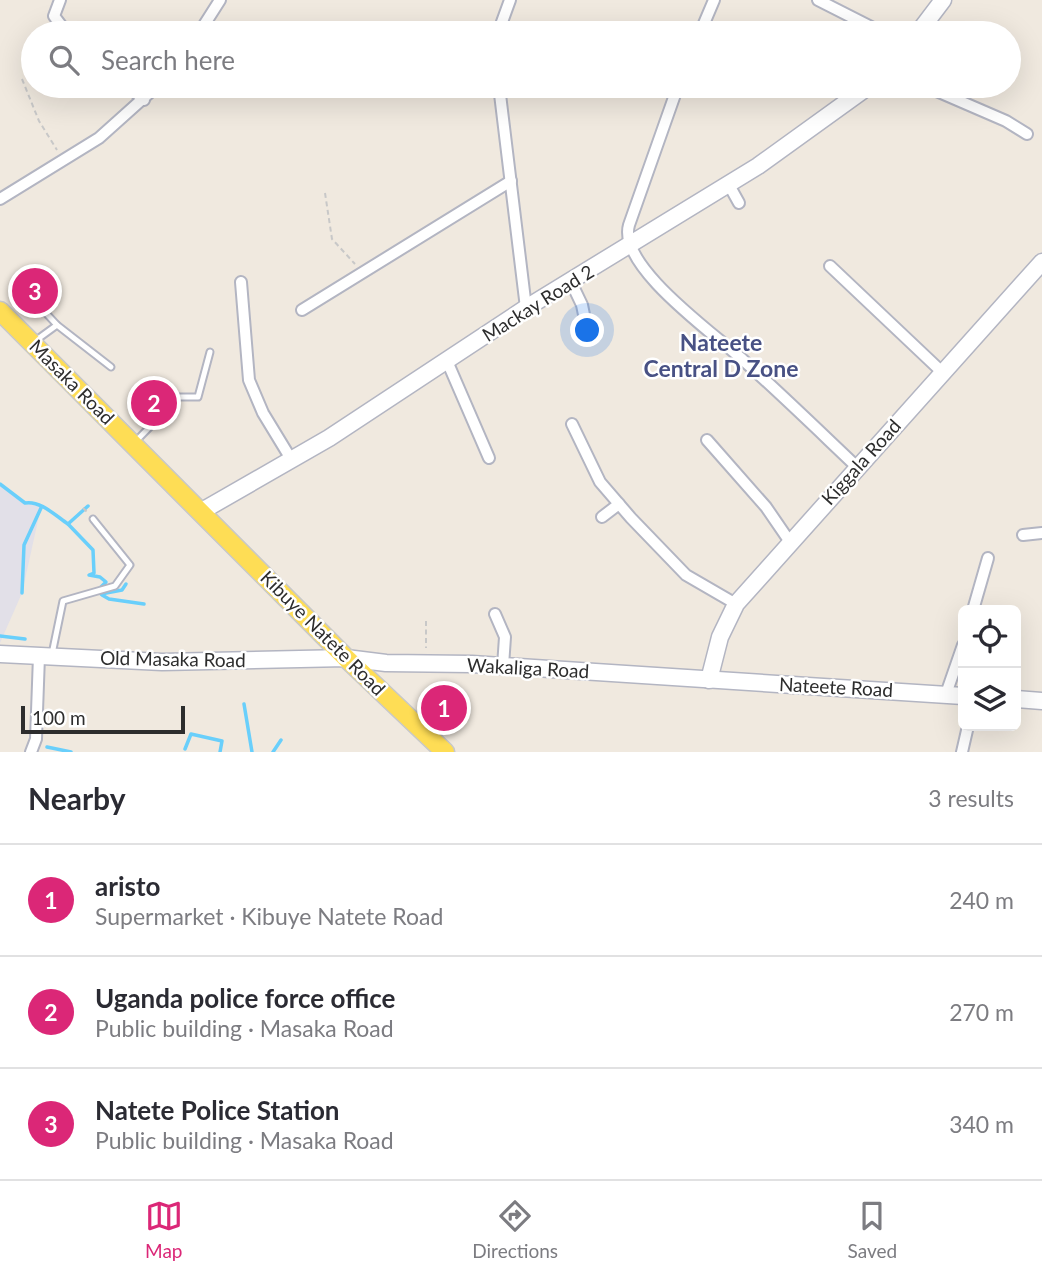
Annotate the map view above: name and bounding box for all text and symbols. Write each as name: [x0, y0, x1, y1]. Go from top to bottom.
search box: [21, 21, 1021, 98]
icon: search: [45, 41, 83, 79]
text: Search here: [101, 44, 235, 76]
street label: Mackay Road 2: [478, 259, 598, 346]
pin: 3: [12, 265, 58, 317]
your location: [570, 313, 604, 347]
district label: Nateete Central D Zone: [643, 328, 799, 382]
street label: Masaka Road: [25, 334, 120, 429]
pin: 2: [131, 377, 177, 429]
street label: Kiggala Road: [816, 414, 905, 509]
street label: Kibuye Natete Road: [256, 566, 390, 700]
map controls: [958, 605, 1021, 731]
button: locate: [958, 605, 1021, 668]
street label: Old Masaka Road: [100, 646, 246, 671]
street label: Wakaliga Road: [466, 653, 590, 682]
button: layers: [958, 668, 1021, 731]
street label: Nateete Road: [778, 672, 894, 701]
pin: 1: [421, 682, 467, 734]
scale bar: [21, 703, 186, 735]
text: 100 m: [32, 706, 86, 729]
text: Nearby: [28, 780, 126, 816]
text: 3 results: [928, 784, 1014, 812]
text: aristo: [95, 870, 160, 902]
text: 1: [44, 886, 58, 914]
text: 240 m: [949, 886, 1014, 914]
text: Supermarket · Kibuye Natete Road: [95, 902, 443, 930]
text: Uganda police force office: [95, 982, 395, 1014]
text: 2: [44, 998, 58, 1026]
text: 270 m: [949, 998, 1014, 1026]
text: Public building · Masaka Road: [95, 1014, 394, 1042]
text: Natete Police Station: [95, 1094, 340, 1126]
text: 3: [44, 1110, 58, 1138]
text: 340 m: [949, 1110, 1014, 1138]
text: Public building · Masaka Road: [95, 1126, 394, 1154]
tab: Map: [145, 1197, 183, 1262]
tab: Directions: [472, 1197, 558, 1262]
tab: Saved: [848, 1197, 897, 1262]

